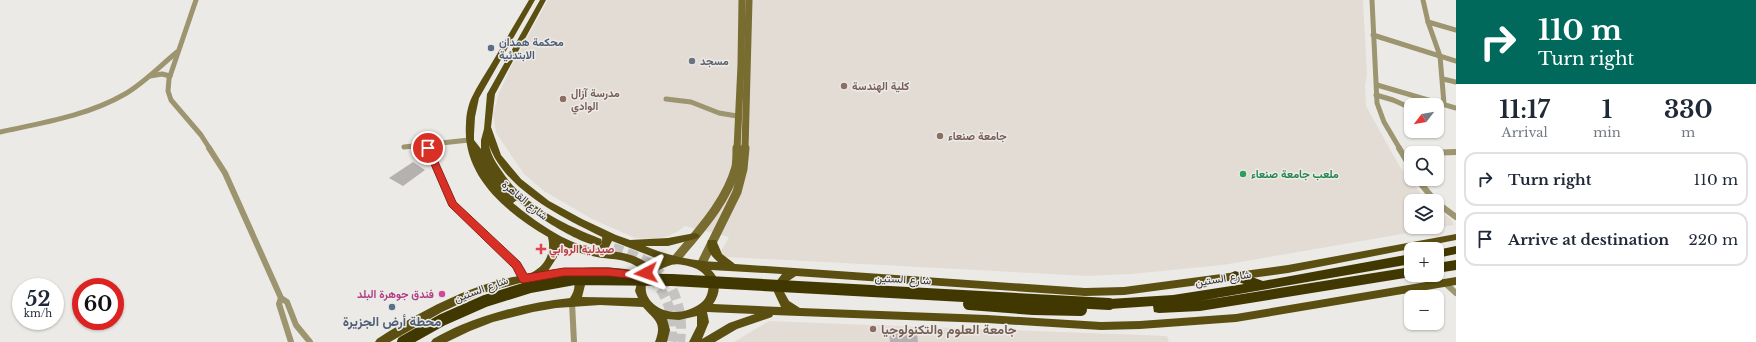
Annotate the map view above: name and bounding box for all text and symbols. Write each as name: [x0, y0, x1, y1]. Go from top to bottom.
text: 110 m: [1538, 13, 1622, 48]
icon: right: [1472, 16, 1524, 68]
place label: محكمة همدان الابتدئية: [499, 35, 564, 62]
marker: محكمة همدان الابتدئية: [486, 43, 496, 53]
text: Turn right: [1538, 48, 1634, 70]
place label: مسجد: [700, 54, 729, 68]
marker: مسجد: [687, 56, 697, 66]
place label: كلية الهندسة: [852, 79, 909, 93]
marker: كلية الهندسة: [839, 81, 849, 91]
place label: مدرسة آزال الوادي: [571, 86, 620, 115]
marker: مدرسة آزال الوادي: [558, 94, 568, 104]
text: 11:17: [1499, 95, 1550, 124]
text: 1: [1602, 95, 1612, 124]
text: 330: [1664, 95, 1713, 124]
north arrow: [1404, 98, 1444, 138]
map controls: [1404, 98, 1444, 330]
text: Arrival: [1502, 124, 1548, 141]
text: min: [1593, 124, 1621, 141]
text: m: [1681, 124, 1695, 141]
place label: جامعة صنعاء: [948, 129, 1007, 143]
pin: [411, 131, 445, 165]
marker: جامعة صنعاء: [935, 131, 945, 141]
icon: arrive: [417, 137, 439, 159]
button: search: [1404, 146, 1444, 186]
place label: ملعب جامعة صنعاء: [1251, 167, 1339, 181]
icon: right: [1474, 168, 1496, 190]
marker: ملعب جامعة صنعاء: [1238, 169, 1248, 179]
text: Turn right: [1508, 170, 1591, 189]
text: 110 m: [1694, 170, 1738, 189]
street label: شارع القاهرة: [498, 177, 551, 224]
button: layers: [1404, 194, 1444, 234]
icon: arrive: [1474, 228, 1496, 250]
text: Arrive at destination: [1508, 230, 1669, 249]
text: 220 m: [1688, 230, 1738, 249]
place label: صيدلية الروابي: [549, 242, 614, 258]
button: +: [1404, 242, 1444, 282]
marker: صيدلية الروابي: [536, 244, 546, 254]
position arrow: [625, 252, 667, 294]
street label: شارع الستين: [1194, 267, 1252, 290]
street label: شارع الستين: [874, 271, 932, 288]
street label: شارع الستين: [452, 273, 511, 306]
speed limit sign: 60: [72, 278, 124, 330]
text: 52: [26, 287, 50, 311]
place label: فندق جوهرة البلد: [357, 287, 434, 301]
marker: فندق جوهرة البلد: [437, 289, 447, 299]
button: −: [1404, 290, 1444, 330]
marker: محطة أرض الجزيرة: [387, 302, 397, 312]
text: km/h: [24, 307, 52, 320]
place label: محطة أرض الجزيرة: [343, 313, 441, 330]
place label: جامعة العلوم والتكنولوجيا: [881, 321, 1017, 338]
marker: جامعة العلوم والتكنولوجيا: [868, 324, 878, 334]

